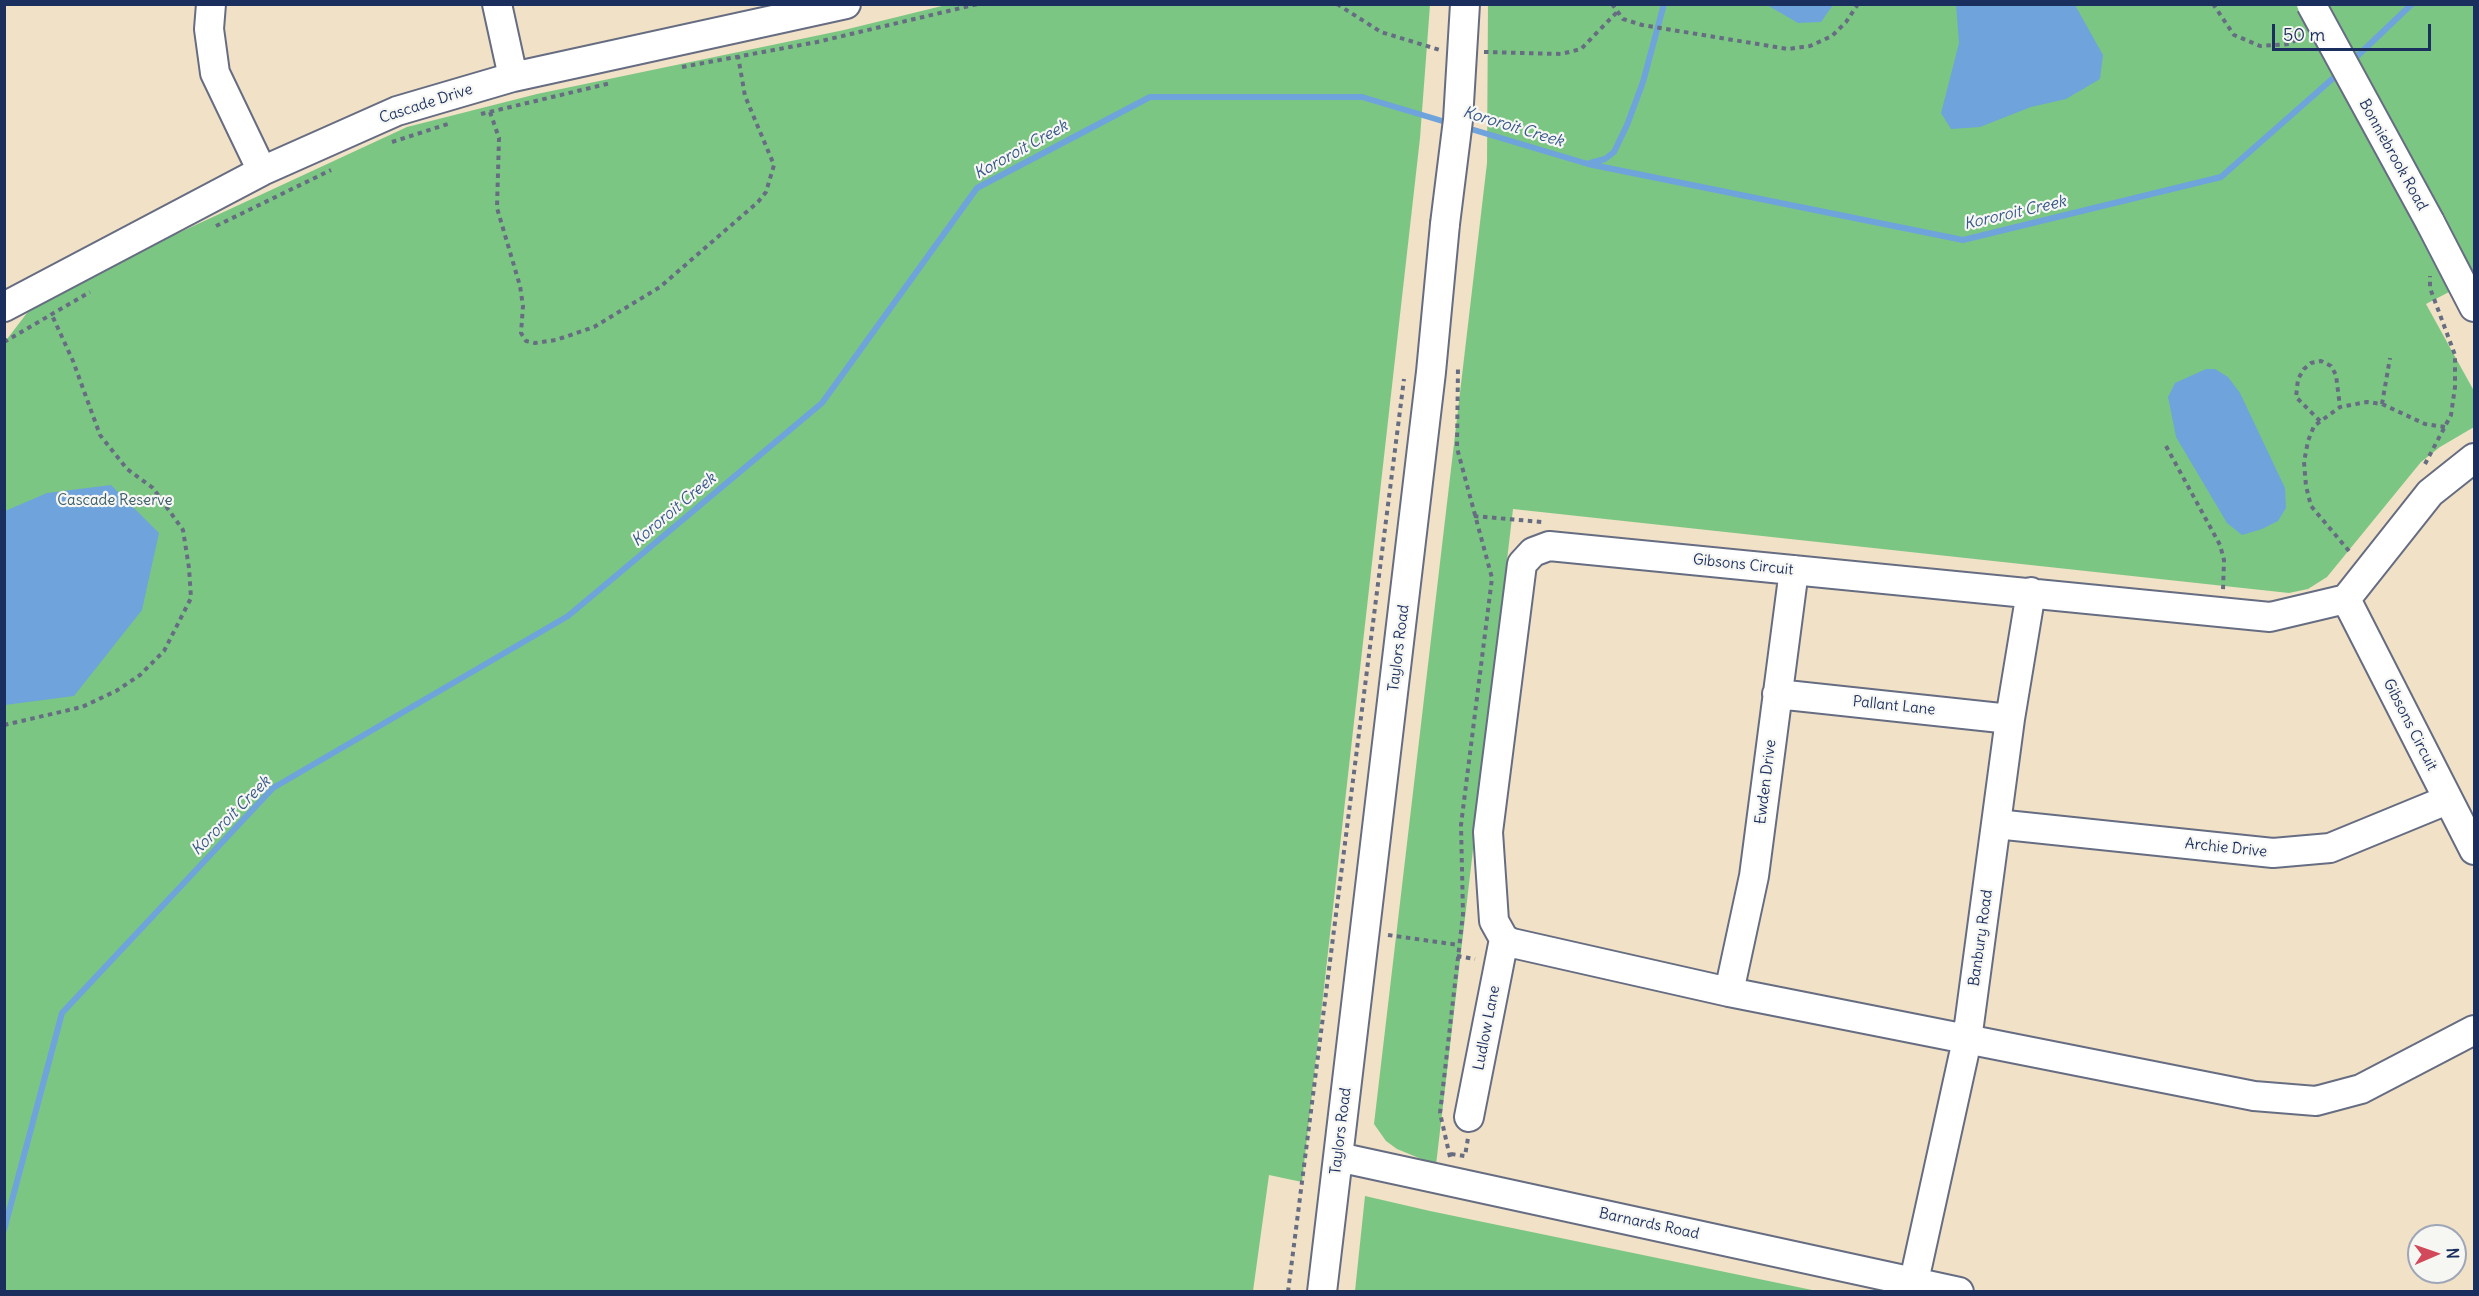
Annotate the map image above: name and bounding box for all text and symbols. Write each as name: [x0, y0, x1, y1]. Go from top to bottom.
scale bar: [2275, 12, 2434, 50]
text: 50 m: [2283, 23, 2325, 46]
street label: Cascade Drive: [377, 80, 475, 128]
street label: Bonniebrook Road: [2355, 96, 2431, 214]
water label: Kororoit Creek: [1460, 103, 1566, 151]
water label: Kororoit Creek: [971, 116, 1071, 184]
water label: Kororoit Creek: [1962, 192, 2068, 234]
water label: Kororoit Creek: [628, 469, 720, 551]
park label: Cascade Reserve: [57, 492, 173, 510]
street label: Gibsons Circuit: [1692, 551, 1794, 579]
street label: Taylors Road: [1385, 604, 1413, 692]
street label: Gibsons Circuit: [2379, 676, 2441, 774]
street label: Pallant Lane: [1852, 693, 1936, 719]
street label: Ewden Drive: [1752, 739, 1780, 825]
water label: Kororoit Creek: [187, 772, 275, 860]
street label: Archie Drive: [2184, 835, 2268, 861]
street label: Banbury Road: [1965, 888, 1997, 988]
street label: Ludlow Lane: [1470, 984, 1504, 1072]
street label: Taylors Road: [1327, 1087, 1355, 1175]
street label: Barnards Road: [1597, 1205, 1701, 1243]
north arrow: [2407, 1224, 2467, 1284]
text: N: [2443, 1248, 2463, 1259]

